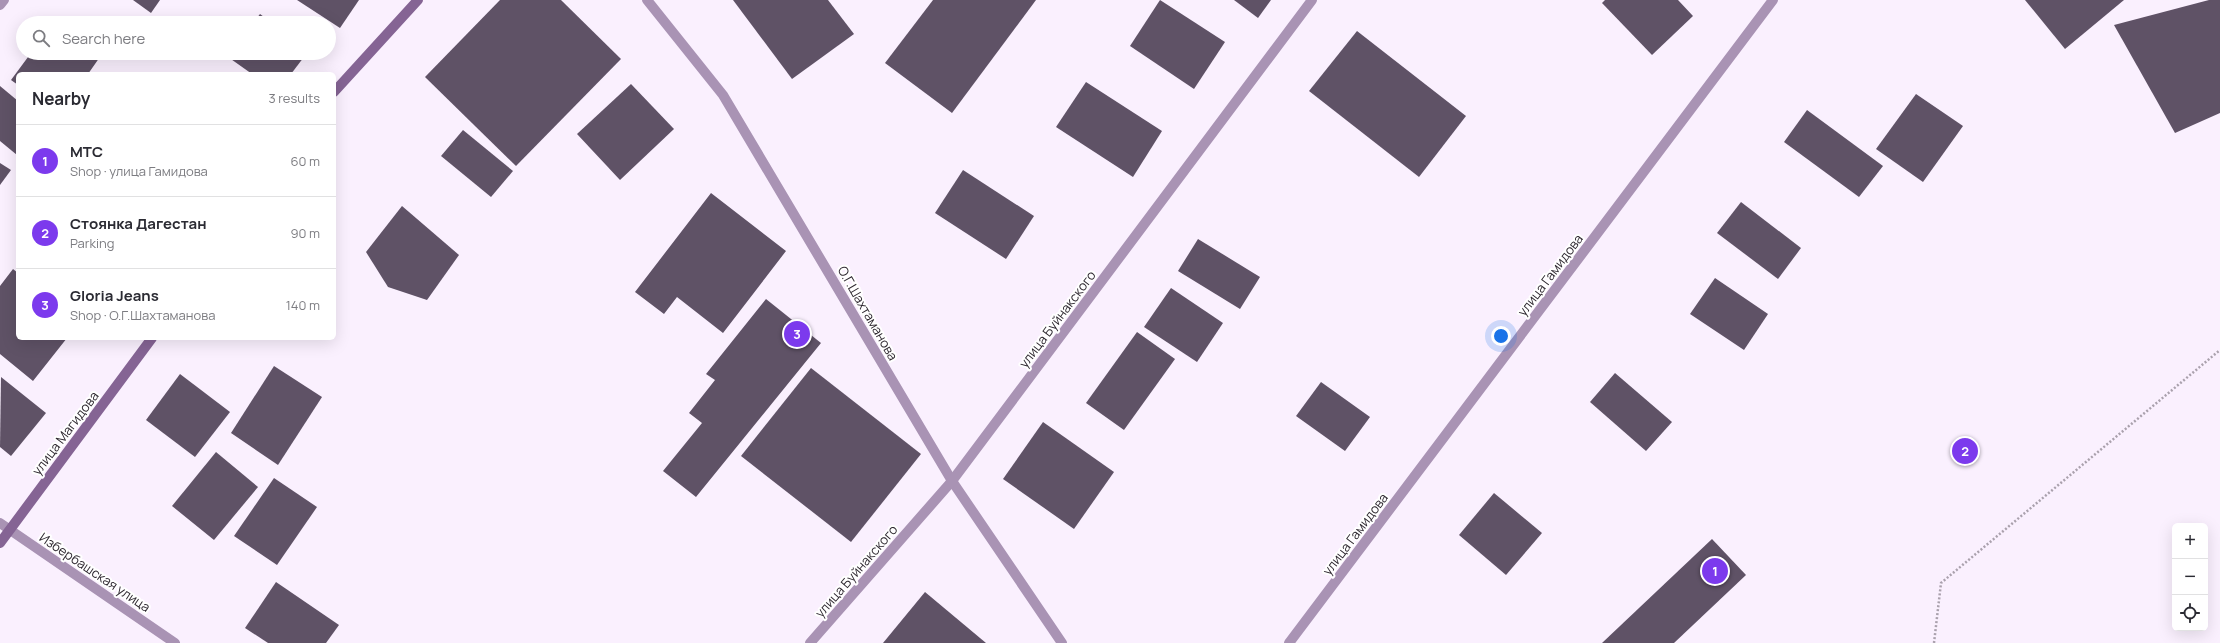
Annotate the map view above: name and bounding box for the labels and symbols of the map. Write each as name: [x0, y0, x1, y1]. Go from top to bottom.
street label: улица Гамидова: [1513, 230, 1587, 320]
street label: О.Г.Шахтаманова: [834, 263, 902, 363]
street label: улица Буйнакского: [1014, 266, 1100, 371]
pin: 3: [784, 319, 810, 349]
your location: [1491, 326, 1511, 346]
street label: улица Магидова: [28, 387, 102, 479]
pin: 2: [1952, 436, 1978, 466]
street label: улица Гамидова: [1318, 489, 1392, 579]
street label: улица Буйнакского: [811, 521, 902, 621]
street label: Избербашская улица: [36, 528, 154, 616]
pin: 1: [1702, 556, 1728, 586]

